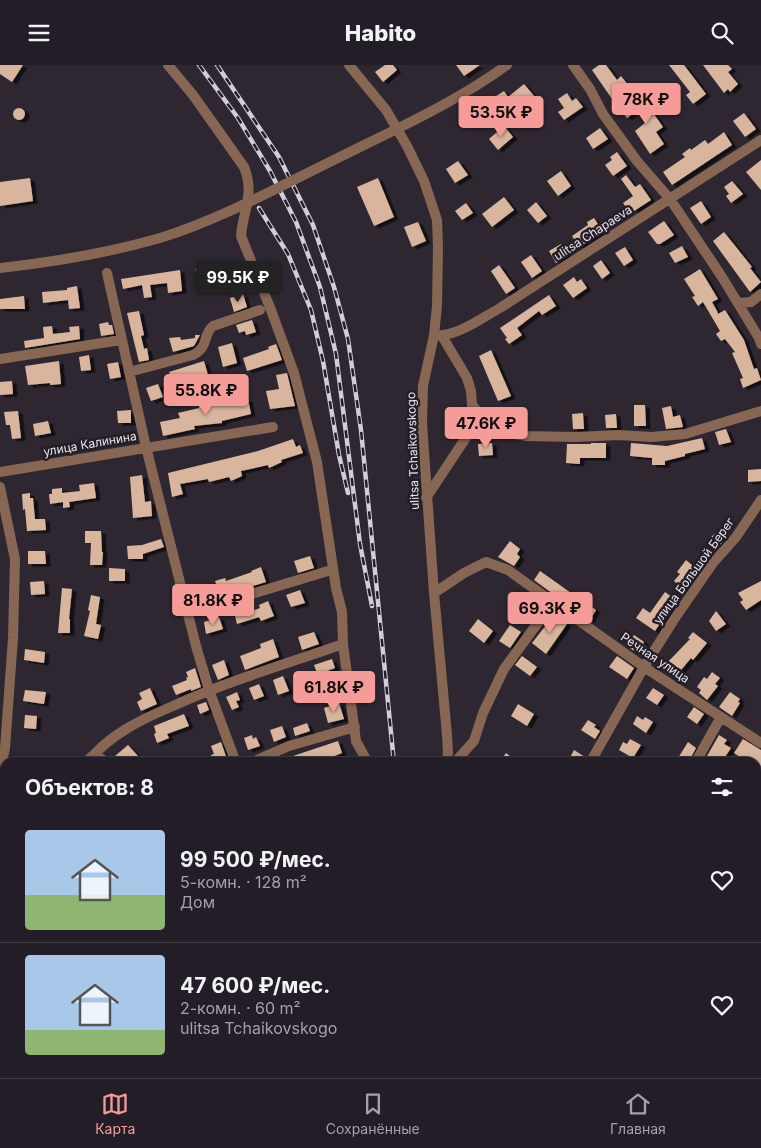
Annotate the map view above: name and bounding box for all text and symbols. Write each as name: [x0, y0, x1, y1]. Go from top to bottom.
icon: menu: [25, 19, 53, 47]
icon: search: [708, 19, 736, 47]
text: Habito: [345, 20, 416, 46]
pin: 78K ₽: [611, 83, 681, 125]
text: 78K ₽: [623, 89, 669, 109]
pin: 53.5K ₽: [455, 95, 547, 138]
text: 53.5K ₽: [470, 102, 532, 122]
street label: ulitsa Chapaeva: [551, 202, 635, 263]
pin: 99.5K ₽: [192, 261, 284, 303]
text: 99.5K ₽: [207, 267, 269, 287]
pin: 55.8K ₽: [160, 373, 252, 416]
text: 55.8K ₽: [175, 380, 237, 400]
street label: ulitsa Tchaikovskogo: [403, 392, 422, 510]
pin: 47.6K ₽: [440, 407, 532, 449]
text: 47.6K ₽: [456, 413, 516, 433]
street label: улица Калинина: [42, 428, 138, 459]
street label: улица Большой Берег: [650, 515, 737, 627]
pin: 81.8K ₽: [167, 583, 259, 626]
text: 81.8K ₽: [183, 590, 243, 610]
pin: 69.3K ₽: [504, 591, 596, 634]
text: 69.3K ₽: [519, 598, 581, 618]
street label: Речная улица: [618, 629, 692, 686]
pin: 61.8K ₽: [288, 671, 380, 713]
text: 61.8K ₽: [304, 677, 364, 697]
icon: filters: [708, 773, 736, 801]
text: Объектов: 8: [25, 775, 154, 800]
text: 99 500 ₽/мес.: [180, 847, 331, 872]
icon: home: [65, 850, 125, 910]
icon: heart: [708, 866, 736, 894]
text: 5-комн. · 128 m²: [180, 872, 307, 892]
text: Дом: [180, 892, 215, 912]
text: 47 600 ₽/мес.: [180, 973, 330, 998]
icon: home: [65, 975, 125, 1035]
icon: heart: [708, 991, 736, 1019]
text: 2-комн. · 60 m²: [180, 998, 301, 1018]
text: ulitsa Tchaikovskogo: [180, 1018, 337, 1038]
tab: Карта: [95, 1090, 135, 1137]
tab: Сохранённые: [326, 1090, 420, 1137]
tab: Главная: [610, 1090, 666, 1137]

